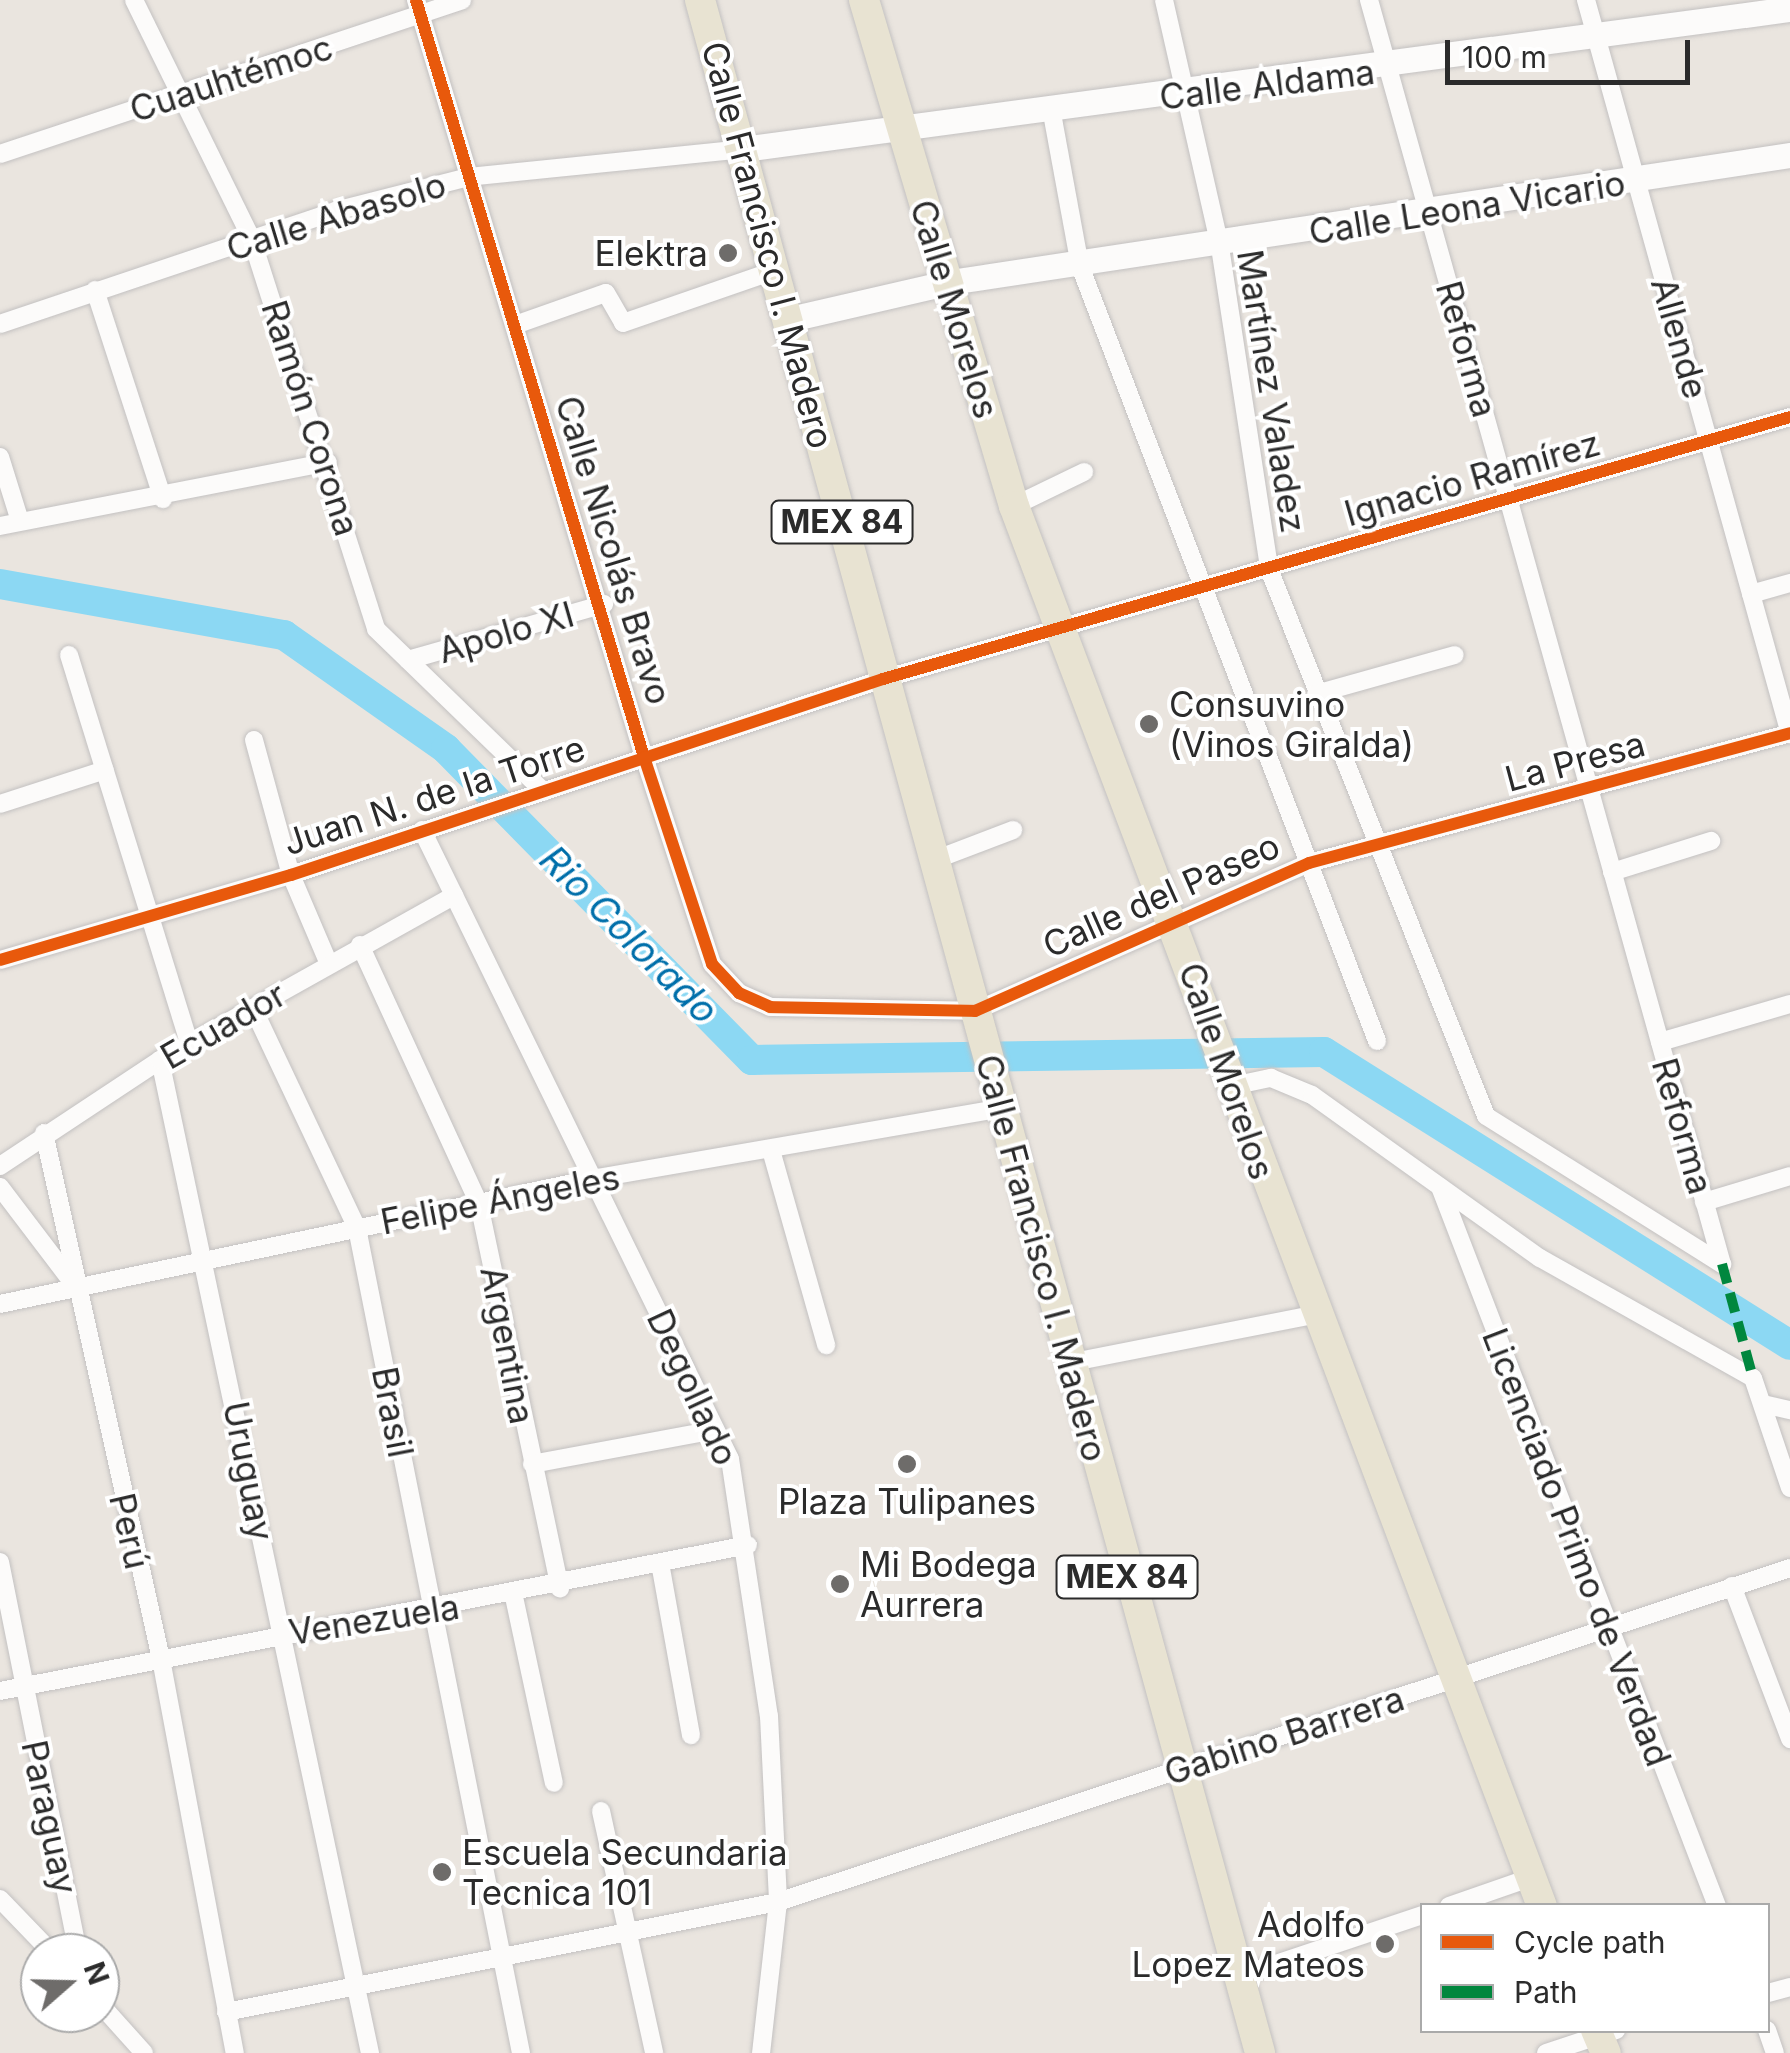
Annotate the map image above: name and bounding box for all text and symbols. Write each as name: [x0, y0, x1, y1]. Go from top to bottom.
scale bar: [1450, 20, 1695, 82]
street label: Cuauhtémoc: [124, 26, 338, 130]
street label: Calle Francisco I. Madero: [693, 37, 843, 453]
text: 100 m: [1462, 39, 1547, 75]
street label: Calle Aldama: [1157, 50, 1377, 118]
street label: Calle Leona Vicario: [1306, 161, 1628, 253]
street label: Calle Abasolo: [221, 163, 451, 269]
street label: Calle Morelos: [902, 195, 1008, 423]
place label: Elektra: [595, 232, 708, 274]
marker: Elektra: [717, 242, 739, 264]
street label: Martínez Valadez: [1229, 247, 1315, 535]
street label: Allende: [1643, 273, 1717, 403]
street label: Reforma: [1428, 276, 1506, 422]
street label: Ramón Corona: [253, 295, 369, 541]
street label: Calle Nicolás Bravo: [547, 391, 681, 709]
street label: Ignacio Ramírez: [1340, 422, 1604, 534]
road number: MEX 84: [770, 495, 914, 549]
street label: Apolo XI: [433, 593, 579, 671]
place label: Consuvino (Vinos Giralda): [1169, 683, 1414, 765]
marker: Consuvino (Vinos Giralda): [1138, 713, 1160, 735]
street label: La Presa: [1501, 722, 1649, 800]
street label: Juan N. de la Torre: [278, 726, 590, 864]
street label: Calle del Paseo: [1036, 824, 1286, 966]
water label: Rio Colorado: [531, 837, 727, 1033]
street label: Calle Morelos: [1170, 957, 1284, 1185]
street label: Ecuador: [153, 973, 293, 1077]
street label: Calle Francisco I. Madero: [967, 1050, 1117, 1466]
street label: Reforma: [1644, 1053, 1722, 1199]
street label: Felipe Ángeles: [377, 1155, 623, 1243]
street label: Argentina: [472, 1263, 544, 1427]
street label: Degollado: [639, 1302, 747, 1472]
street label: Licenciado Primo de Verdad: [1474, 1322, 1680, 1772]
street label: Brasil: [364, 1363, 422, 1461]
street label: Uruguay: [215, 1398, 283, 1544]
marker: Plaza Tulipanes: [896, 1453, 918, 1475]
place label: Plaza Tulipanes: [778, 1480, 1036, 1522]
street label: Perú: [101, 1489, 159, 1573]
place label: Mi Bodega Aurrera: [860, 1543, 1037, 1625]
road number: MEX 84: [1054, 1550, 1200, 1604]
marker: Mi Bodega Aurrera: [829, 1573, 851, 1595]
street label: Venezuela: [286, 1585, 462, 1653]
street label: Gabino Barrera: [1159, 1677, 1409, 1793]
street label: Paraguay: [13, 1736, 87, 1898]
place label: Escuela Secundaria Tecnica 101: [462, 1831, 788, 1913]
marker: Escuela Secundaria Tecnica 101: [431, 1861, 453, 1883]
place label: Adolfo Lopez Mateos: [1131, 1903, 1365, 1985]
legend: [1420, 1903, 1770, 2033]
text: Cycle path: [1514, 1924, 1666, 1960]
north arrow: [20, 1933, 120, 2033]
marker: Adolfo Lopez Mateos: [1374, 1933, 1396, 1955]
text: N: [77, 1958, 116, 1989]
text: Path: [1514, 1974, 1578, 2010]

